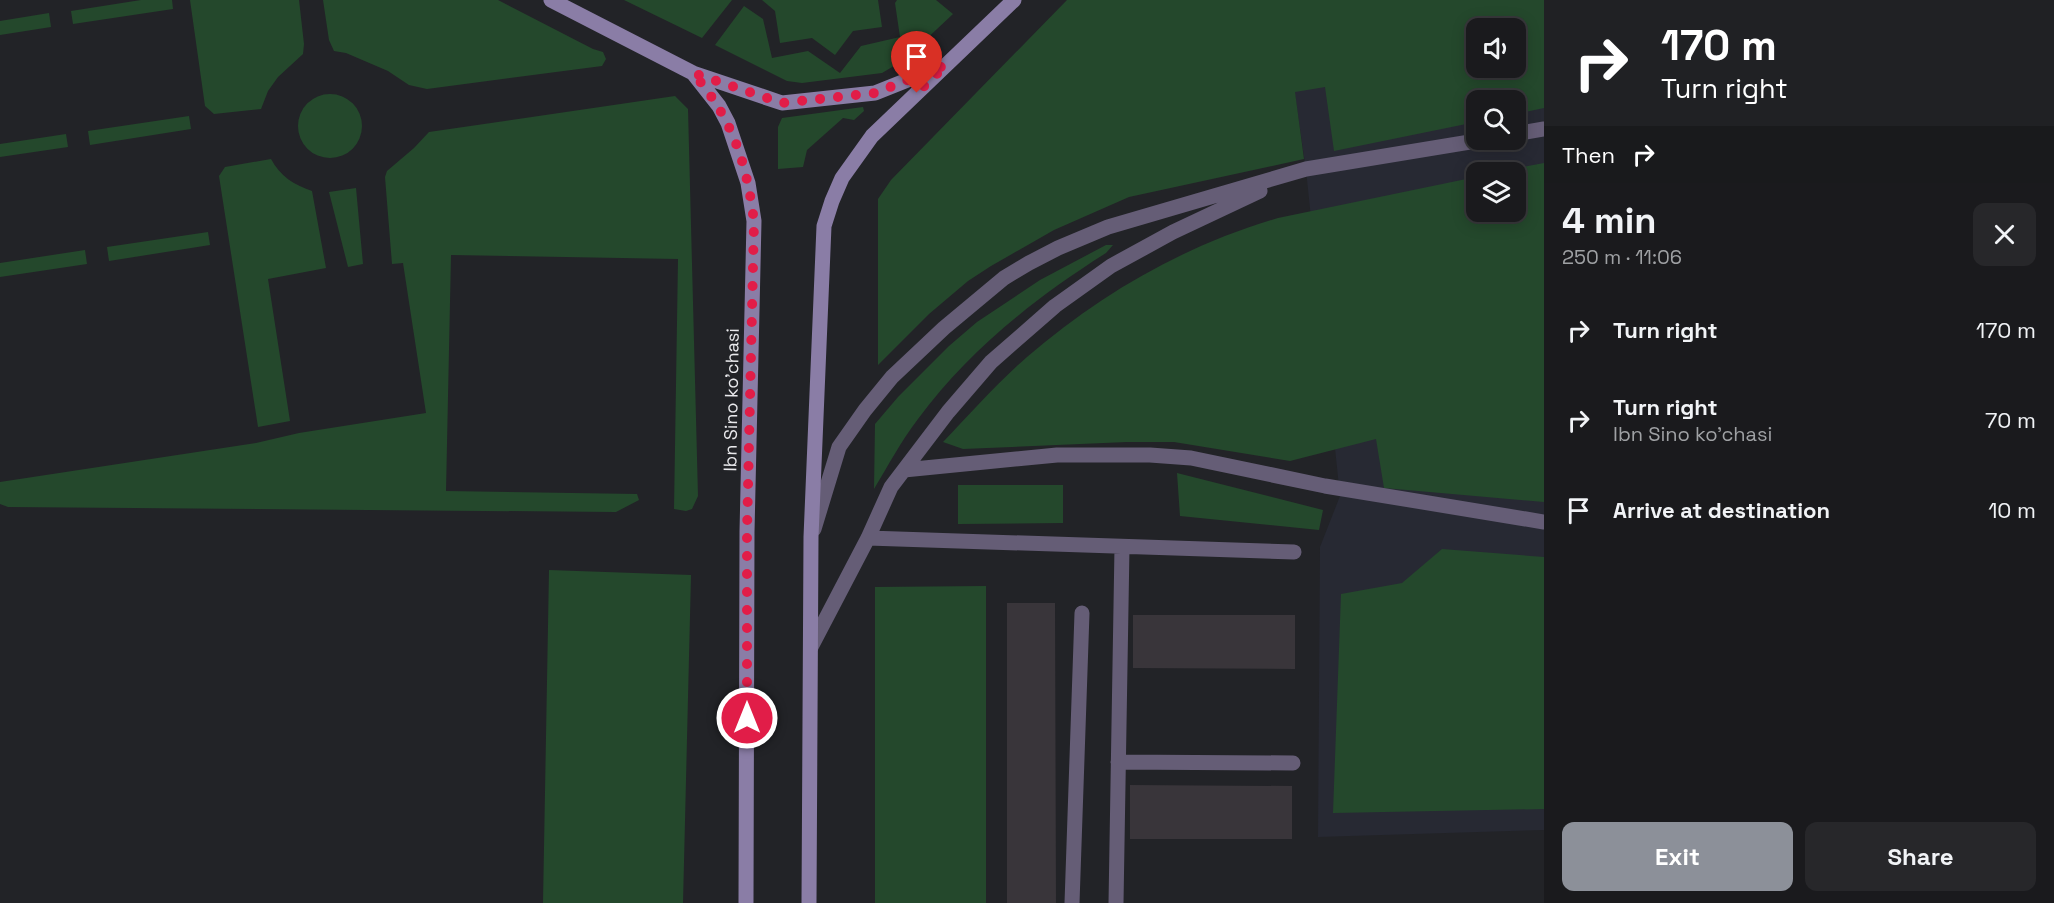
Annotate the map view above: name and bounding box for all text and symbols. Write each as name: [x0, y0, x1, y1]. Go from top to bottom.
map controls: [1466, 18, 1526, 222]
button: sound: [1466, 18, 1526, 78]
text: 170 m: [1661, 19, 1777, 72]
icon: right: [1562, 24, 1640, 102]
pin: [891, 31, 942, 93]
icon: arrive: [900, 40, 933, 73]
text: Turn right: [1661, 71, 1788, 106]
button: search: [1466, 90, 1526, 150]
icon: right: [1627, 138, 1660, 171]
text: Then: [1562, 141, 1615, 169]
button: layers: [1466, 162, 1526, 222]
text: 4 min: [1562, 198, 1657, 244]
button: close: [1973, 203, 2036, 266]
text: 250 m · 11:06: [1562, 244, 1682, 270]
icon: right: [1562, 314, 1595, 347]
text: Turn right: [1613, 316, 1718, 344]
text: 170 m: [1976, 316, 2036, 344]
street label: Ibn Sino ko'chasi: [718, 328, 744, 472]
text: Turn right: [1613, 393, 1718, 421]
icon: right: [1562, 404, 1595, 437]
text: 70 m: [1985, 406, 2036, 434]
text: Ibn Sino ko'chasi: [1613, 421, 1772, 447]
icon: arrive: [1562, 494, 1595, 527]
text: Arrive at destination: [1613, 496, 1830, 524]
text: 10 m: [1988, 496, 2036, 524]
position arrow: [715, 686, 779, 750]
button: Exit: [1562, 822, 1793, 891]
button: Share: [1805, 822, 2036, 891]

